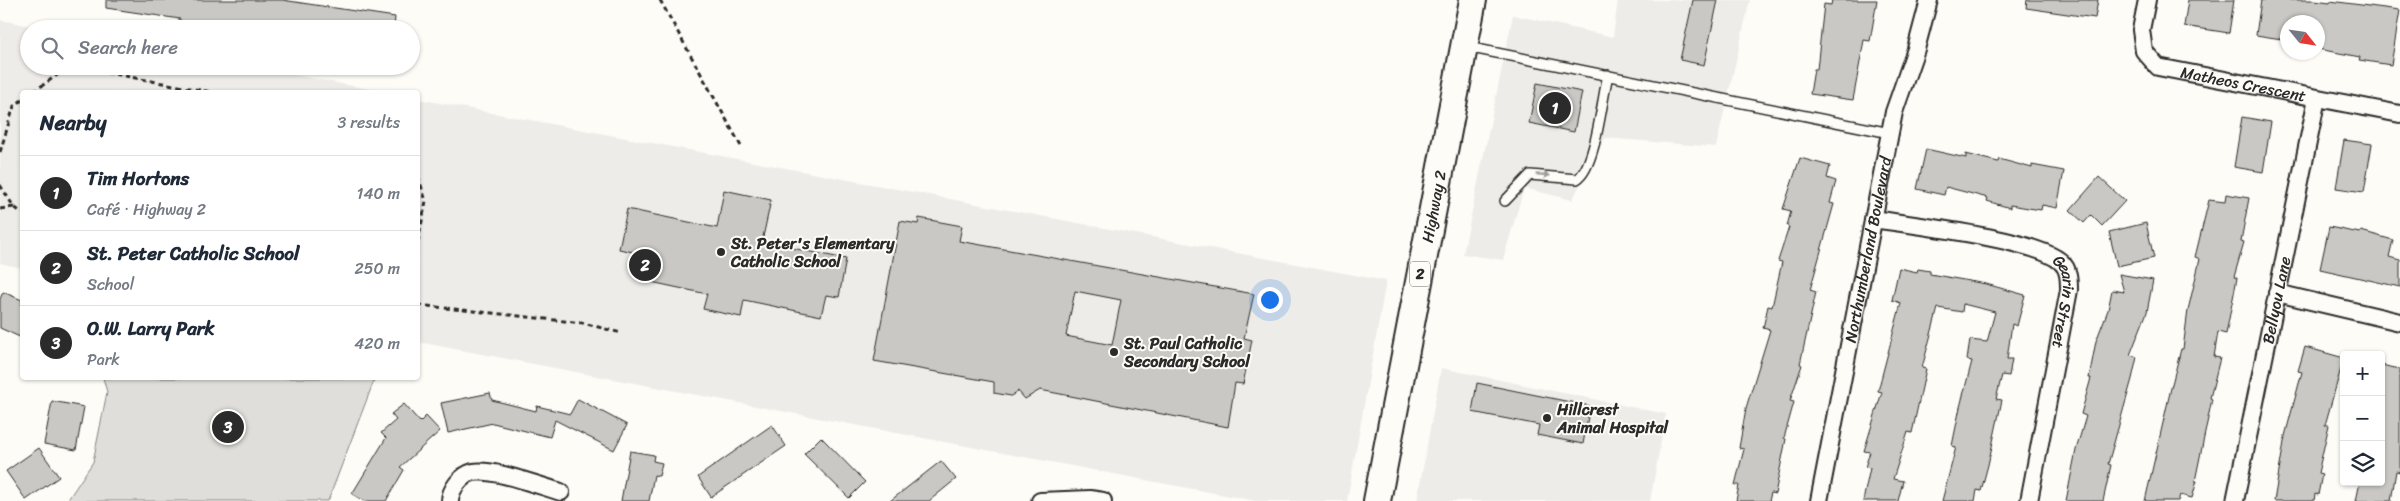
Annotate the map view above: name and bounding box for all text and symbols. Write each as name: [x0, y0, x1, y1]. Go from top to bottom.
north arrow: [2280, 15, 2325, 60]
search box: [20, 20, 420, 75]
text: Search here: [78, 31, 178, 64]
icon: search: [38, 34, 66, 62]
street label: Matheos Crescent: [2178, 57, 2309, 110]
pin: 1: [1539, 89, 1571, 127]
text: Nearby: [40, 104, 106, 142]
text: 3 results: [337, 108, 400, 137]
street label: Northumberland Boulevard: [1835, 153, 1900, 345]
text: Tim Hortons: [87, 162, 189, 195]
street label: Highway 2: [1412, 168, 1455, 245]
one-way arrow: [1535, 172, 1551, 180]
text: 1: [53, 179, 59, 208]
text: 140 m: [357, 179, 400, 208]
text: Café · Highway 2: [87, 195, 206, 224]
place label: St. Peter's Elementary Catholic School: [730, 229, 895, 276]
text: St. Peter Catholic School: [87, 237, 299, 270]
pin: 2: [629, 246, 661, 284]
marker: St. Peter's Elementary Catholic School: [715, 246, 727, 258]
street label: Gearin Street: [2044, 246, 2084, 351]
text: 2: [51, 254, 61, 283]
text: 250 m: [354, 254, 400, 283]
street label: Bellyou Lane: [2253, 254, 2299, 347]
road number: 2: [1410, 262, 1430, 286]
text: School: [87, 270, 134, 299]
your location: [1257, 287, 1283, 313]
text: O.W. Larry Park: [87, 312, 215, 345]
text: 3: [52, 329, 60, 358]
text: 420 m: [354, 329, 400, 358]
place label: St. Paul Catholic Secondary School: [1123, 329, 1251, 376]
text: Park: [87, 345, 120, 374]
marker: St. Paul Catholic Secondary School: [1108, 346, 1120, 358]
map controls: [2340, 351, 2385, 486]
button: +: [2340, 351, 2385, 396]
place label: Hillcrest Animal Hospital: [1556, 395, 1670, 442]
button: −: [2340, 396, 2385, 441]
pin: 3: [212, 408, 244, 446]
marker: Hillcrest Animal Hospital: [1541, 412, 1553, 424]
button: layers: [2340, 441, 2385, 486]

